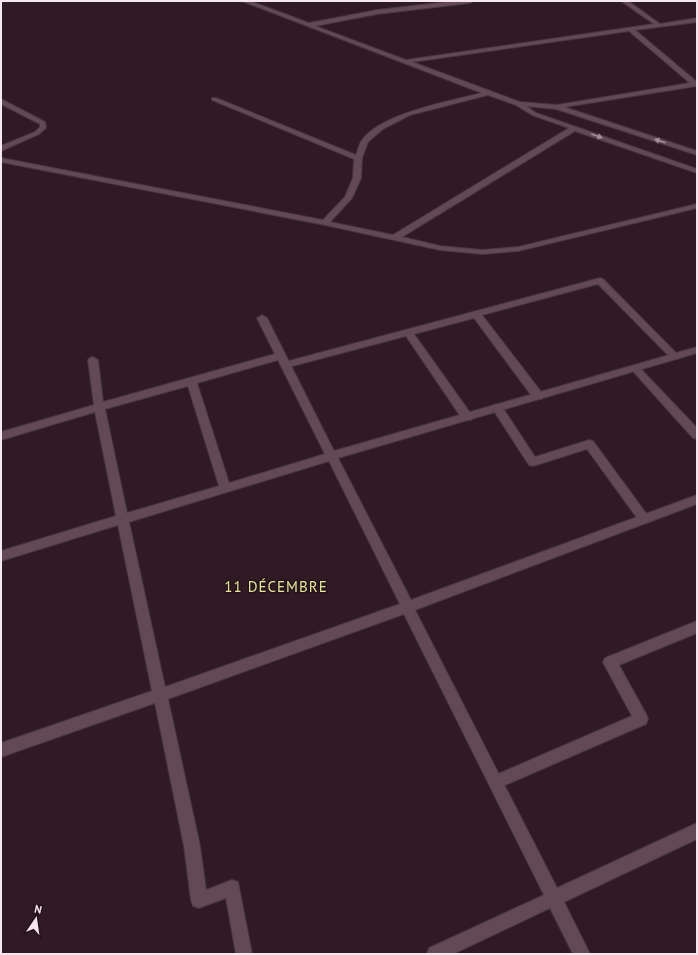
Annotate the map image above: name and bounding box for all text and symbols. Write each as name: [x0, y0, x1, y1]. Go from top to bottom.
one-way arrow: [592, 133, 604, 139]
one-way arrow: [654, 138, 666, 144]
district label: 11 DÉCEMBRE: [224, 577, 328, 596]
north arrow: [16, 899, 56, 939]
text: N: [33, 902, 43, 917]

